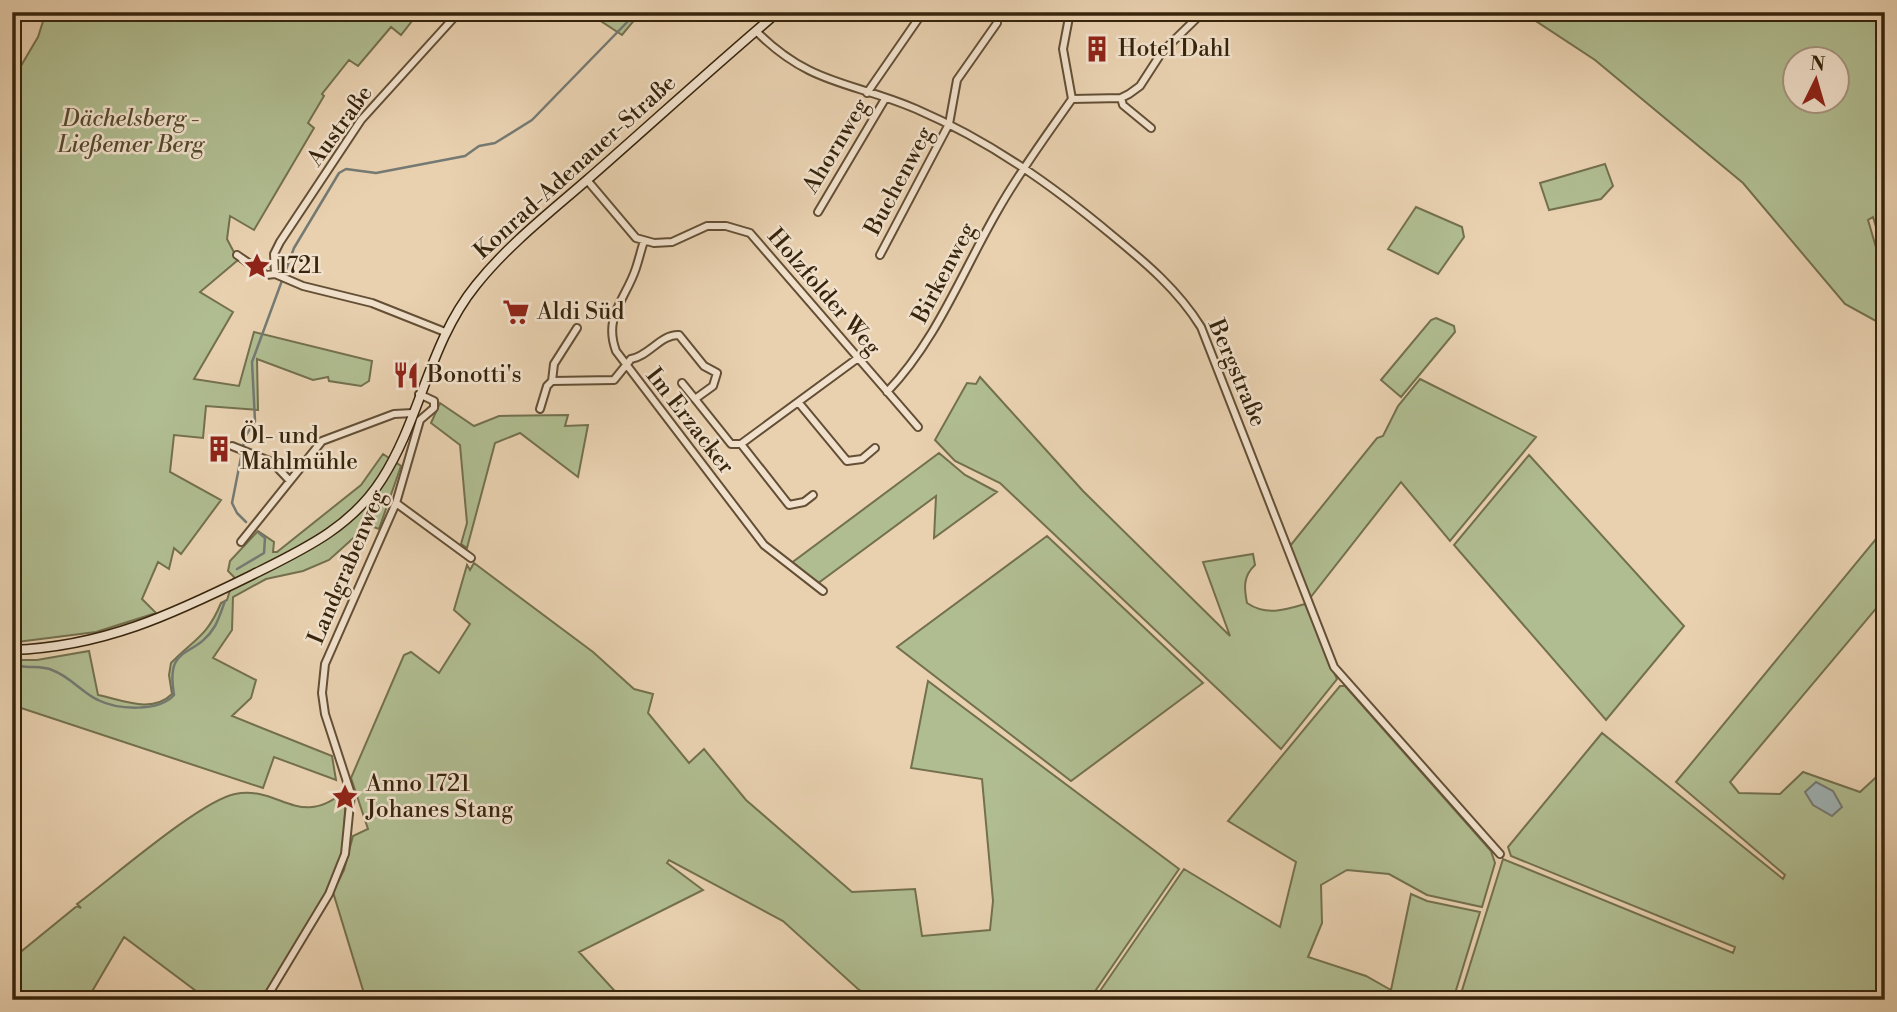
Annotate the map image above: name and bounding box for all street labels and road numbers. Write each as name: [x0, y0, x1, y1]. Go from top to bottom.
street label: Konrad-Adenauer-Straße: [468, 69, 682, 265]
street label: Austraße: [301, 80, 379, 173]
street label: Ahornweg: [796, 93, 875, 199]
street label: Buchenweg: [858, 122, 939, 241]
street label: Birkenweg: [905, 218, 982, 329]
street label: Holzfolder Weg: [761, 223, 887, 361]
street label: Bergstraße: [1201, 314, 1272, 431]
street label: Im Erzacker: [640, 362, 740, 480]
street label: Landgrabenweg: [302, 485, 392, 649]

